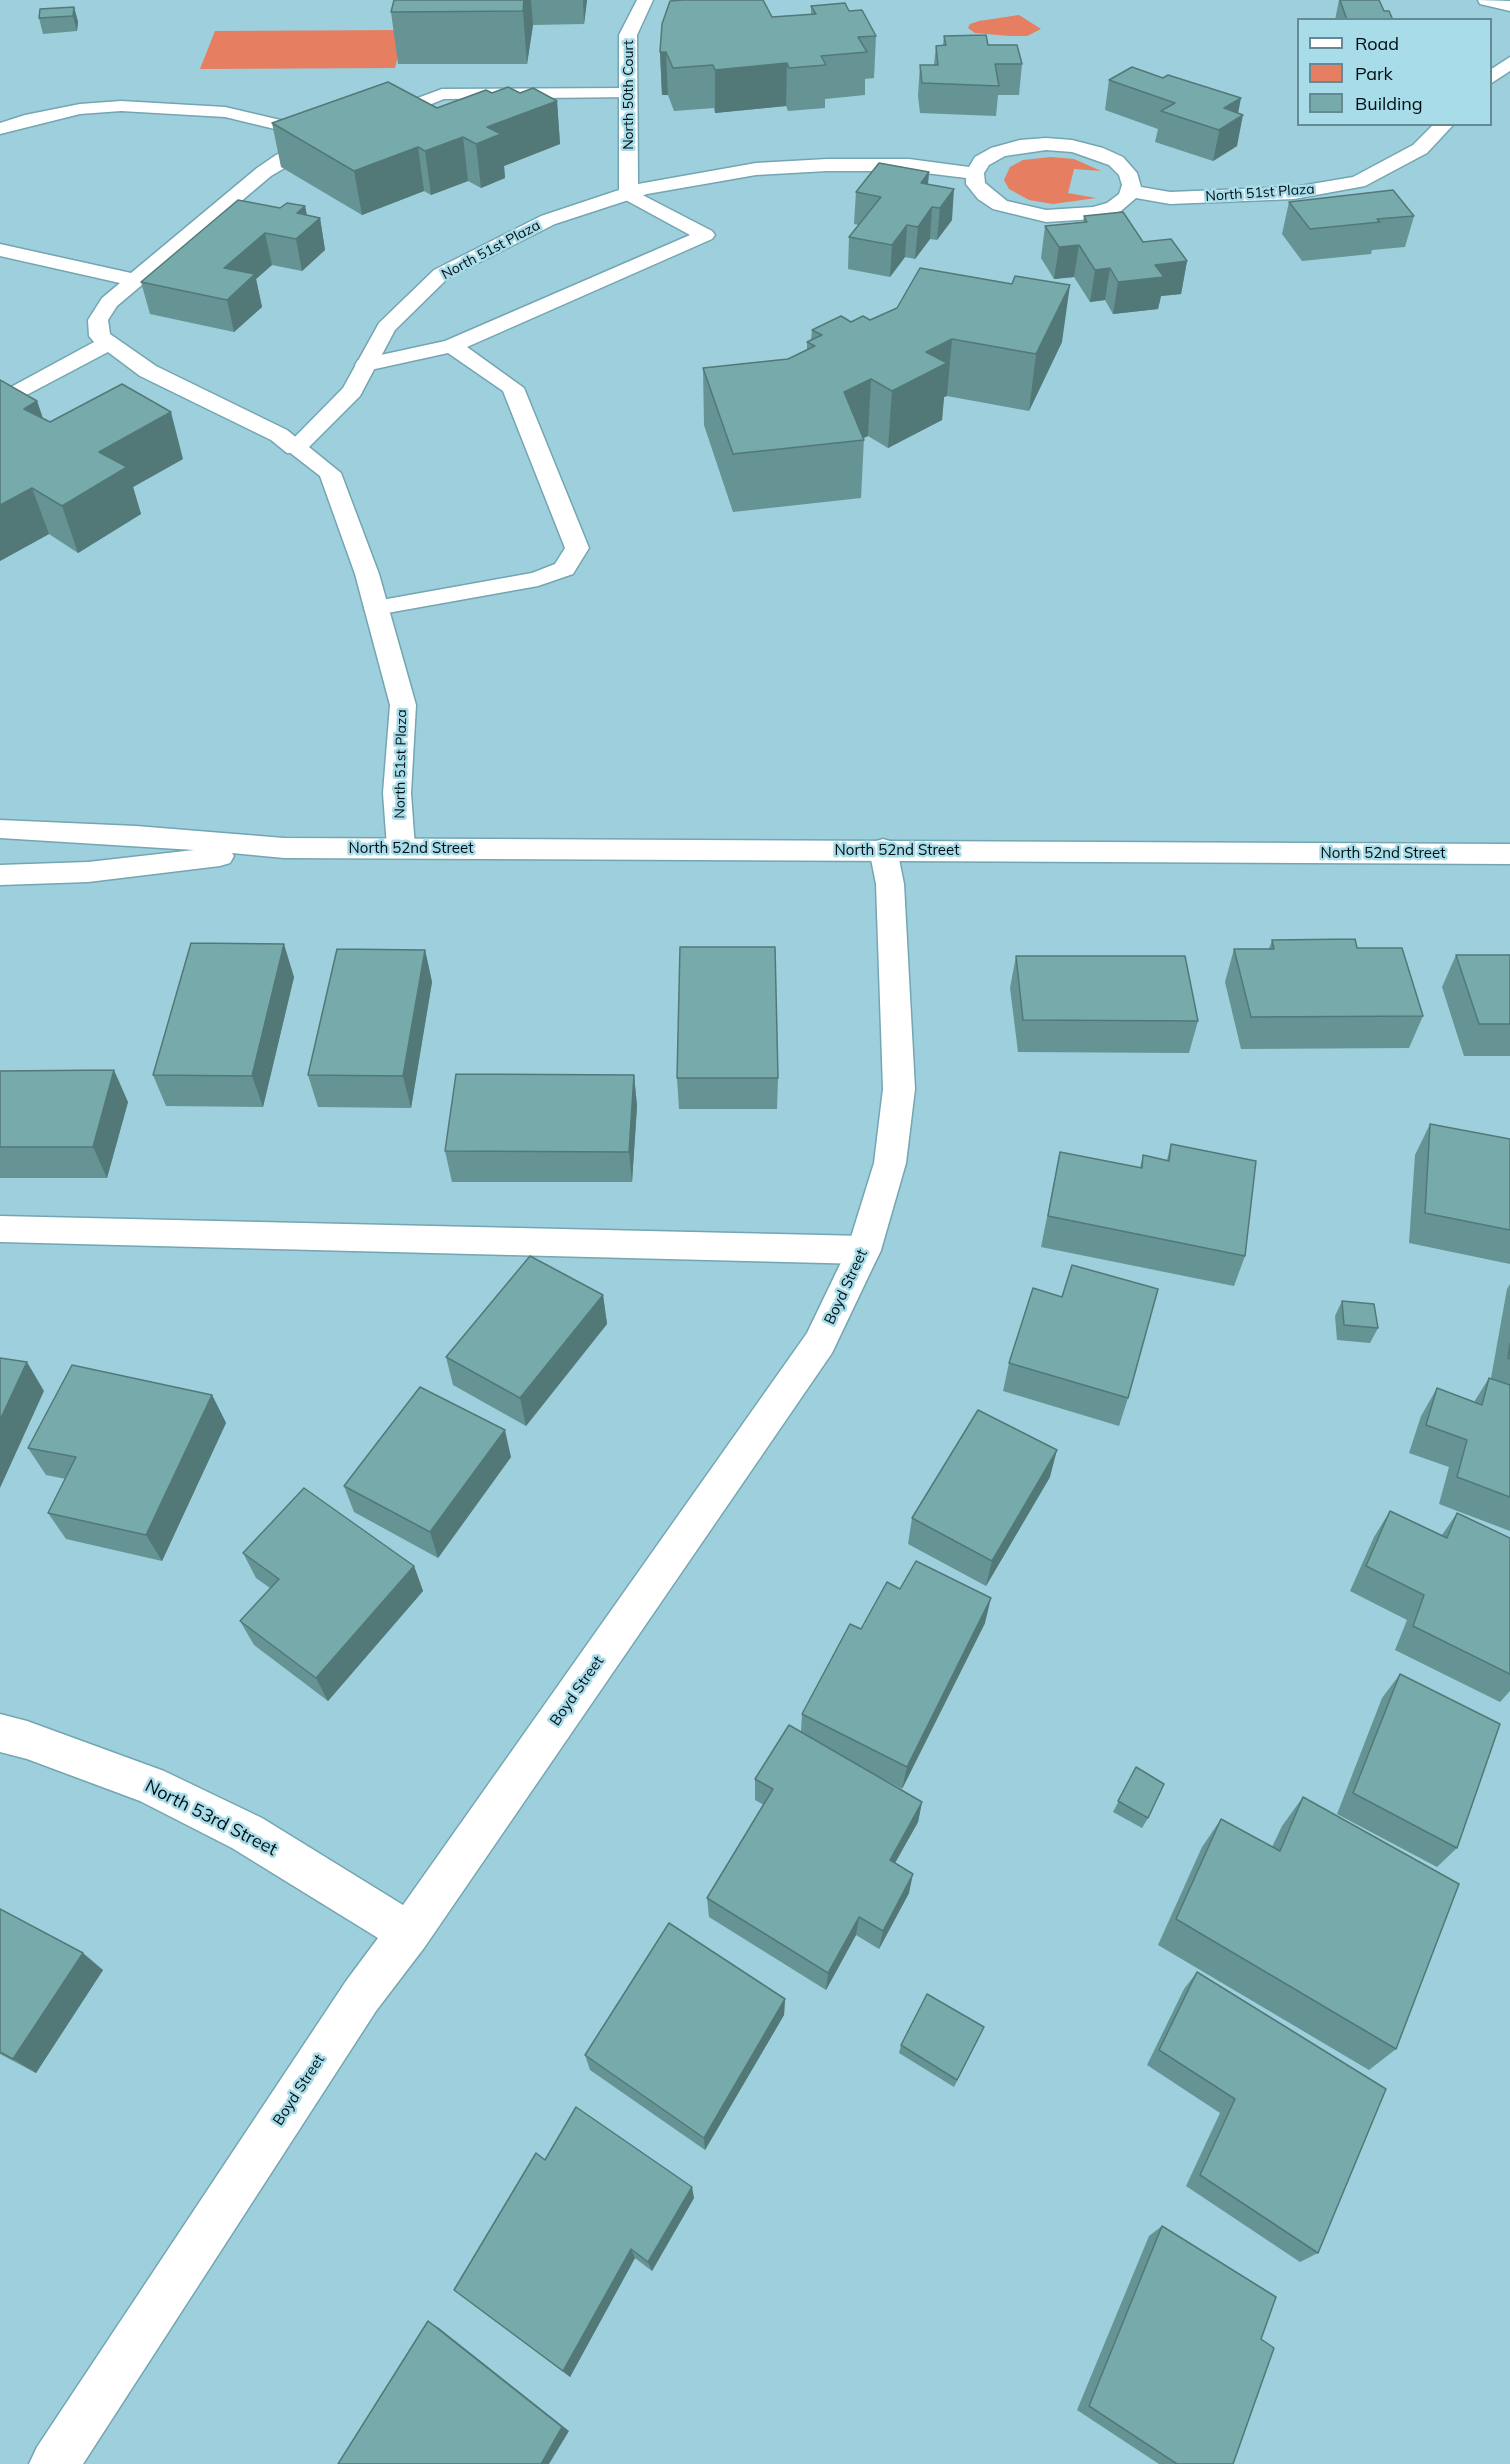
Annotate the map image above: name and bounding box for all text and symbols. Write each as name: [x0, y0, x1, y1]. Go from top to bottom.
legend: [1297, 18, 1492, 126]
text: Road: [1355, 32, 1399, 55]
street label: North 50th Court: [621, 40, 637, 150]
text: Park: [1355, 62, 1393, 85]
text: Building: [1355, 92, 1423, 115]
street label: North 51st Plaza: [1205, 181, 1315, 205]
street label: North 51st Plaza: [439, 217, 543, 283]
street label: North 51st Plaza: [392, 709, 410, 819]
street label: North 52nd Street: [349, 839, 473, 857]
street label: North 52nd Street: [835, 841, 959, 859]
street label: North 52nd Street: [1321, 844, 1445, 862]
street label: Boyd Street: [821, 1247, 871, 1327]
street label: Boyd Street: [546, 1653, 608, 1729]
street label: North 53rd Street: [141, 1775, 281, 1861]
street label: Boyd Street: [269, 2051, 329, 2129]

